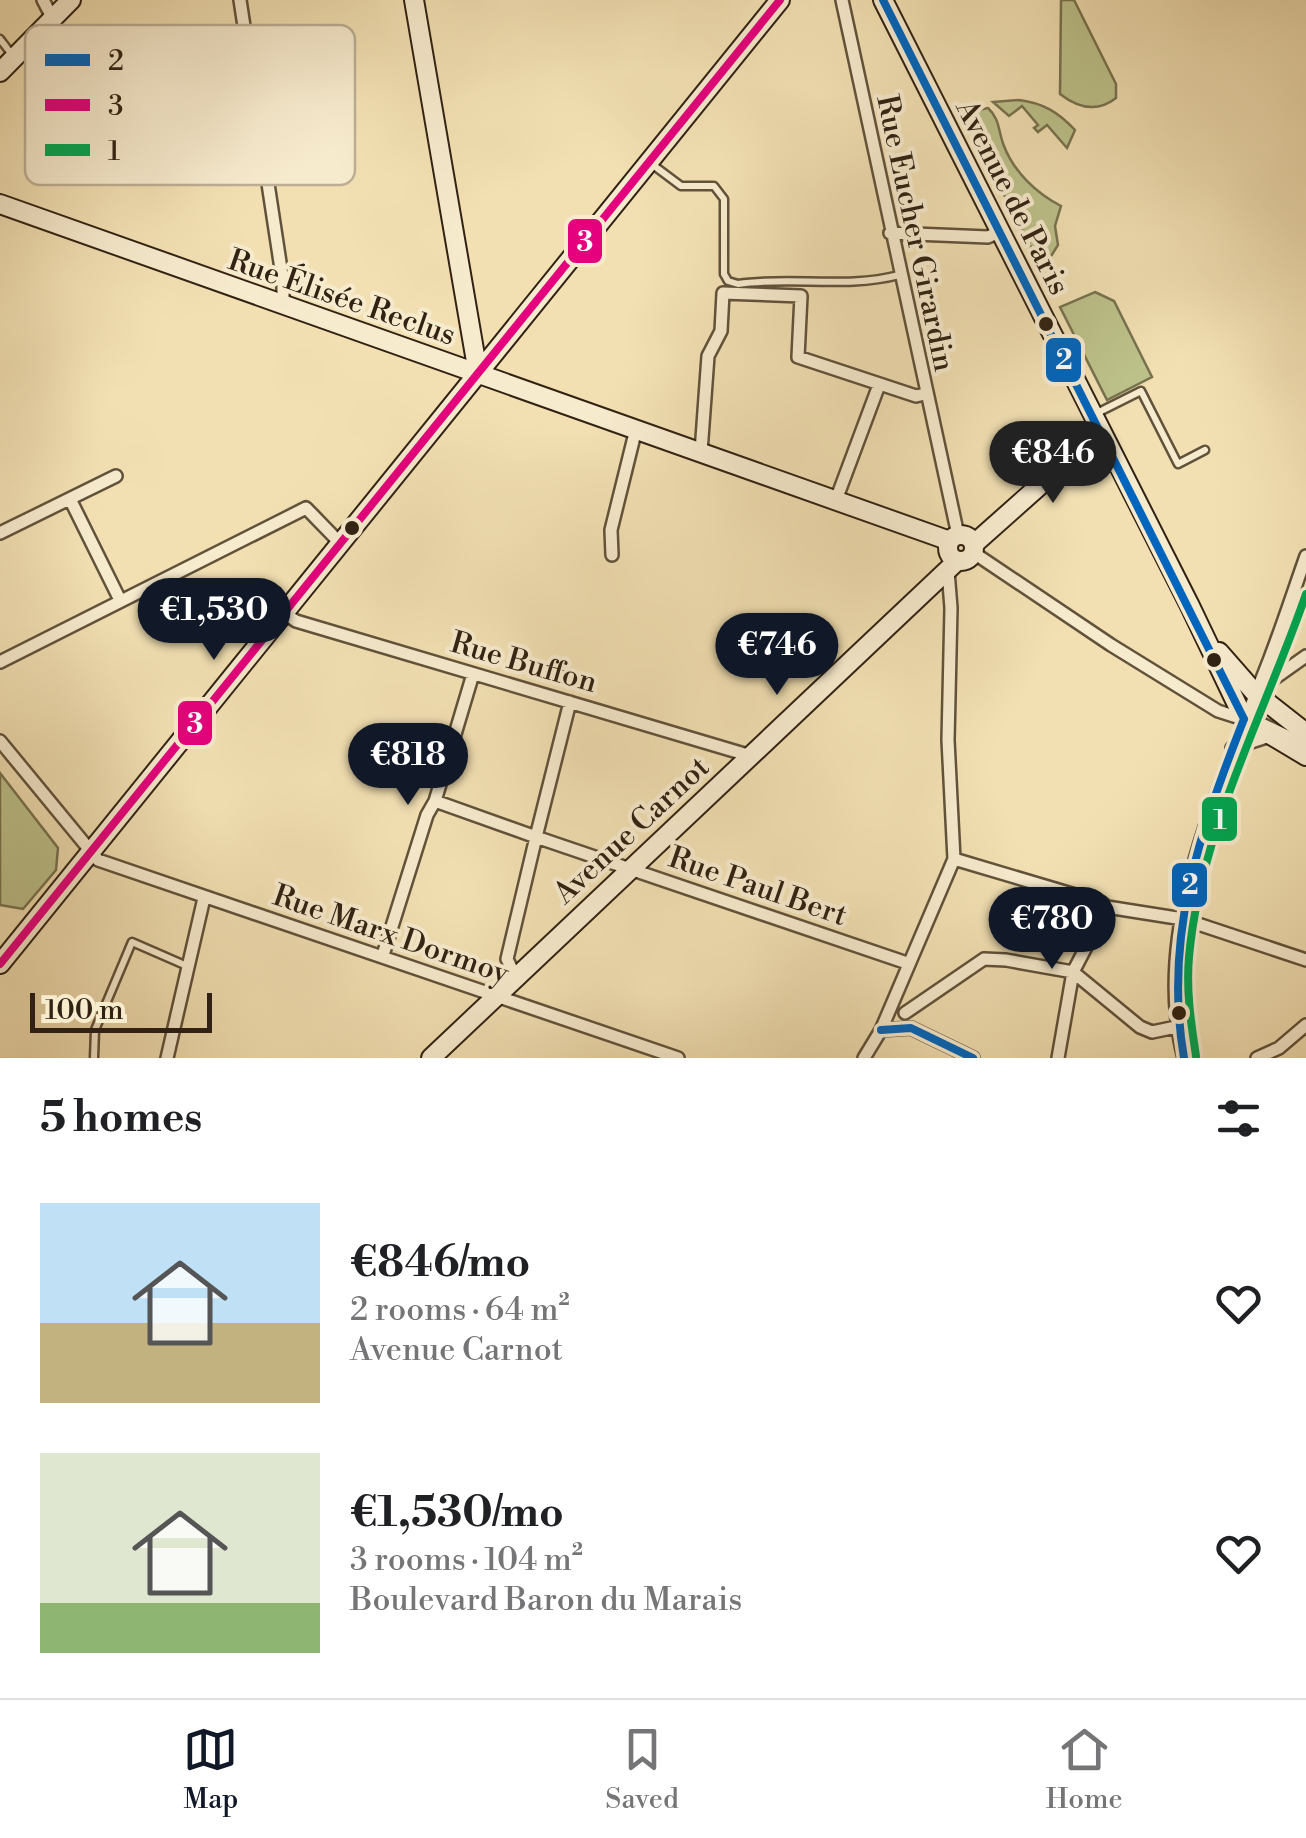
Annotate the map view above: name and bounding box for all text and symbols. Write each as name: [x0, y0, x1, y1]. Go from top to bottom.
legend: [25, 25, 355, 185]
text: 2: [108, 44, 124, 79]
text: 3: [108, 89, 123, 124]
street label: Rue Eucher Girardin: [867, 92, 963, 375]
street label: Avenue de Paris: [946, 93, 1078, 301]
text: 1: [108, 134, 120, 169]
line badge: 3: [566, 217, 604, 265]
text: 3: [577, 225, 593, 260]
street label: Rue Élisée Reclus: [223, 239, 461, 355]
unlabelled marker: [1036, 314, 1056, 334]
line badge: 2: [1044, 336, 1083, 384]
text: 2: [1055, 343, 1073, 378]
pin: €846: [994, 421, 1112, 506]
text: €846: [1011, 433, 1095, 473]
unlabelled marker: [342, 518, 362, 538]
pin: €1,530: [133, 578, 295, 663]
text: €1,530: [160, 590, 268, 630]
pin: €746: [718, 613, 836, 698]
street label: Rue Buffon: [446, 624, 602, 702]
text: €746: [737, 625, 817, 665]
unlabelled marker: [1204, 650, 1224, 670]
line badge: 3: [176, 699, 214, 747]
text: 3: [187, 707, 203, 742]
pin: €818: [349, 723, 467, 808]
text: €818: [370, 735, 446, 775]
street label: Avenue Carnot: [545, 749, 718, 913]
line badge: 1: [1200, 795, 1239, 843]
text: 1: [1213, 803, 1227, 838]
street label: Rue Paul Bert: [663, 839, 852, 935]
line badge: 2: [1170, 861, 1209, 909]
text: 2: [1181, 868, 1199, 903]
street label: Rue Marx Dormoy: [268, 877, 514, 993]
pin: €780: [993, 887, 1111, 972]
text: €780: [1011, 899, 1093, 939]
scale bar: [30, 988, 212, 1032]
text: 100 m: [45, 993, 124, 1028]
unlabelled marker: [1169, 1003, 1189, 1023]
icon: filters: [1211, 1091, 1266, 1146]
text: 5 homes: [40, 1092, 202, 1145]
text: €846/mo: [350, 1237, 530, 1290]
icon: home: [120, 1243, 240, 1363]
icon: heart: [1211, 1276, 1266, 1331]
text: 2 rooms · 64 m²: [350, 1290, 570, 1330]
text: Avenue Carnot: [350, 1330, 563, 1370]
text: €1,530/mo: [350, 1487, 564, 1540]
icon: home: [120, 1493, 240, 1613]
icon: heart: [1211, 1526, 1266, 1581]
text: 3 rooms · 104 m²: [350, 1540, 583, 1580]
text: Boulevard Baron du Marais: [350, 1580, 742, 1620]
tab: Map: [183, 1722, 239, 1817]
tab: Saved: [605, 1722, 679, 1817]
tab: Home: [1046, 1722, 1123, 1817]

